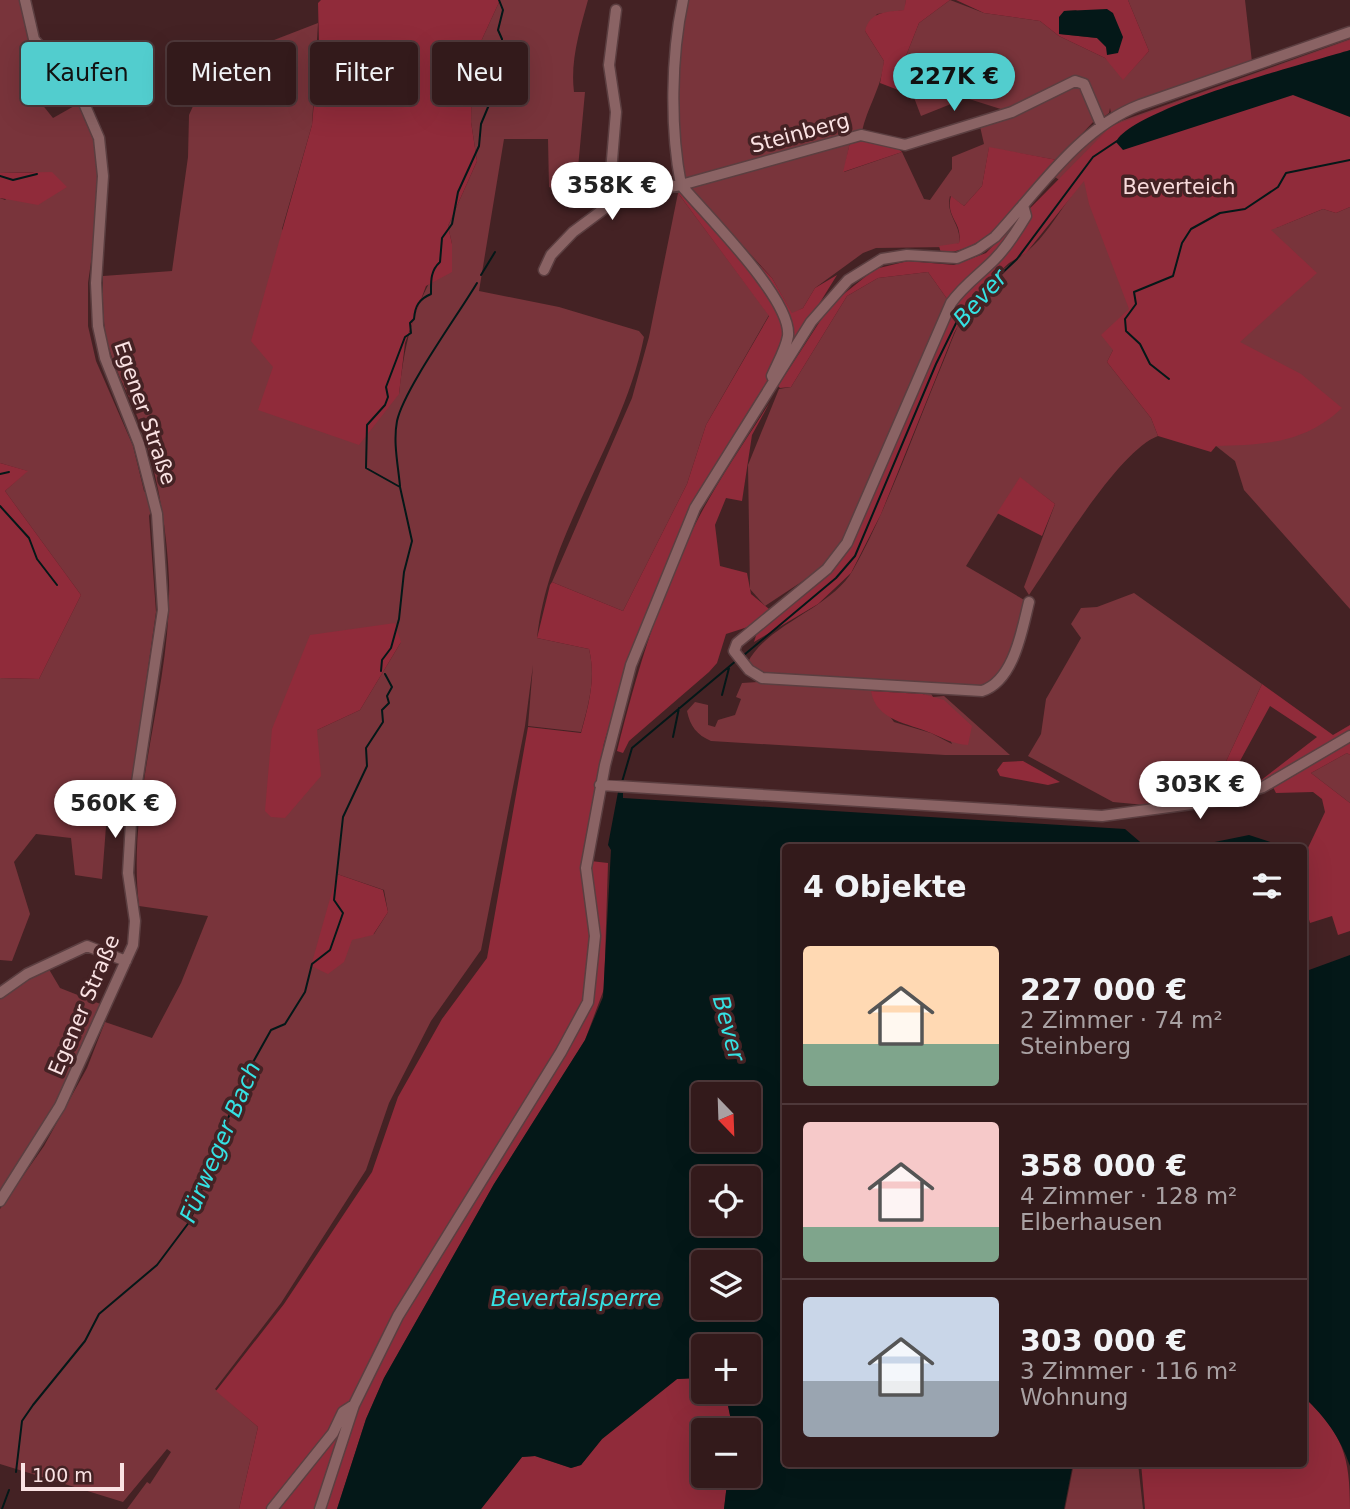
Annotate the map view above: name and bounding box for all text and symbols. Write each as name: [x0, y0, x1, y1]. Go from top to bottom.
chip: Kaufen: [21, 42, 153, 105]
chip: Mieten: [167, 42, 296, 105]
chip: Filter: [310, 42, 418, 105]
chip: Neu: [432, 42, 528, 105]
pin: 227K €: [897, 54, 1011, 113]
text: 227K €: [909, 63, 999, 89]
street label: Steinberg: [748, 108, 852, 158]
pin: 358K €: [555, 162, 669, 222]
text: 358K €: [567, 172, 657, 198]
park label: Beverteich: [1122, 175, 1236, 199]
water label: Bever: [948, 263, 1013, 332]
street label: Egener Straße: [109, 338, 181, 488]
pin: 303K €: [1143, 762, 1257, 821]
text: 303K €: [1155, 771, 1245, 797]
pin: 560K €: [58, 780, 172, 840]
text: 560K €: [70, 790, 160, 816]
icon: filters: [1248, 867, 1286, 905]
text: 4 Objekte: [803, 869, 967, 904]
street label: Egener Straße: [44, 931, 124, 1079]
text: 227 000 €: [1020, 972, 1187, 1007]
icon: home: [859, 974, 943, 1058]
water label: Bever: [708, 992, 751, 1065]
text: 2 Zimmer · 74 m²: [1020, 1007, 1223, 1033]
text: Steinberg: [1020, 1033, 1131, 1059]
water label: Fürweger Bach: [174, 1058, 266, 1226]
north arrow: [691, 1082, 761, 1152]
map controls: [691, 1082, 761, 1488]
text: 358 000 €: [1020, 1148, 1187, 1183]
icon: home: [859, 1150, 943, 1234]
button: locate: [691, 1166, 761, 1236]
text: 4 Zimmer · 128 m²: [1020, 1183, 1237, 1209]
text: Elberhausen: [1020, 1209, 1163, 1235]
button: layers: [691, 1250, 761, 1320]
water label: Bevertalsperre: [491, 1285, 661, 1311]
text: 303 000 €: [1020, 1323, 1187, 1358]
icon: home: [859, 1325, 943, 1409]
button: +: [691, 1334, 761, 1404]
text: 3 Zimmer · 116 m²: [1020, 1358, 1237, 1384]
text: Wohnung: [1020, 1384, 1128, 1410]
button: −: [691, 1418, 761, 1488]
scale bar: [21, 1460, 124, 1492]
text: 100 m: [32, 1464, 93, 1486]

